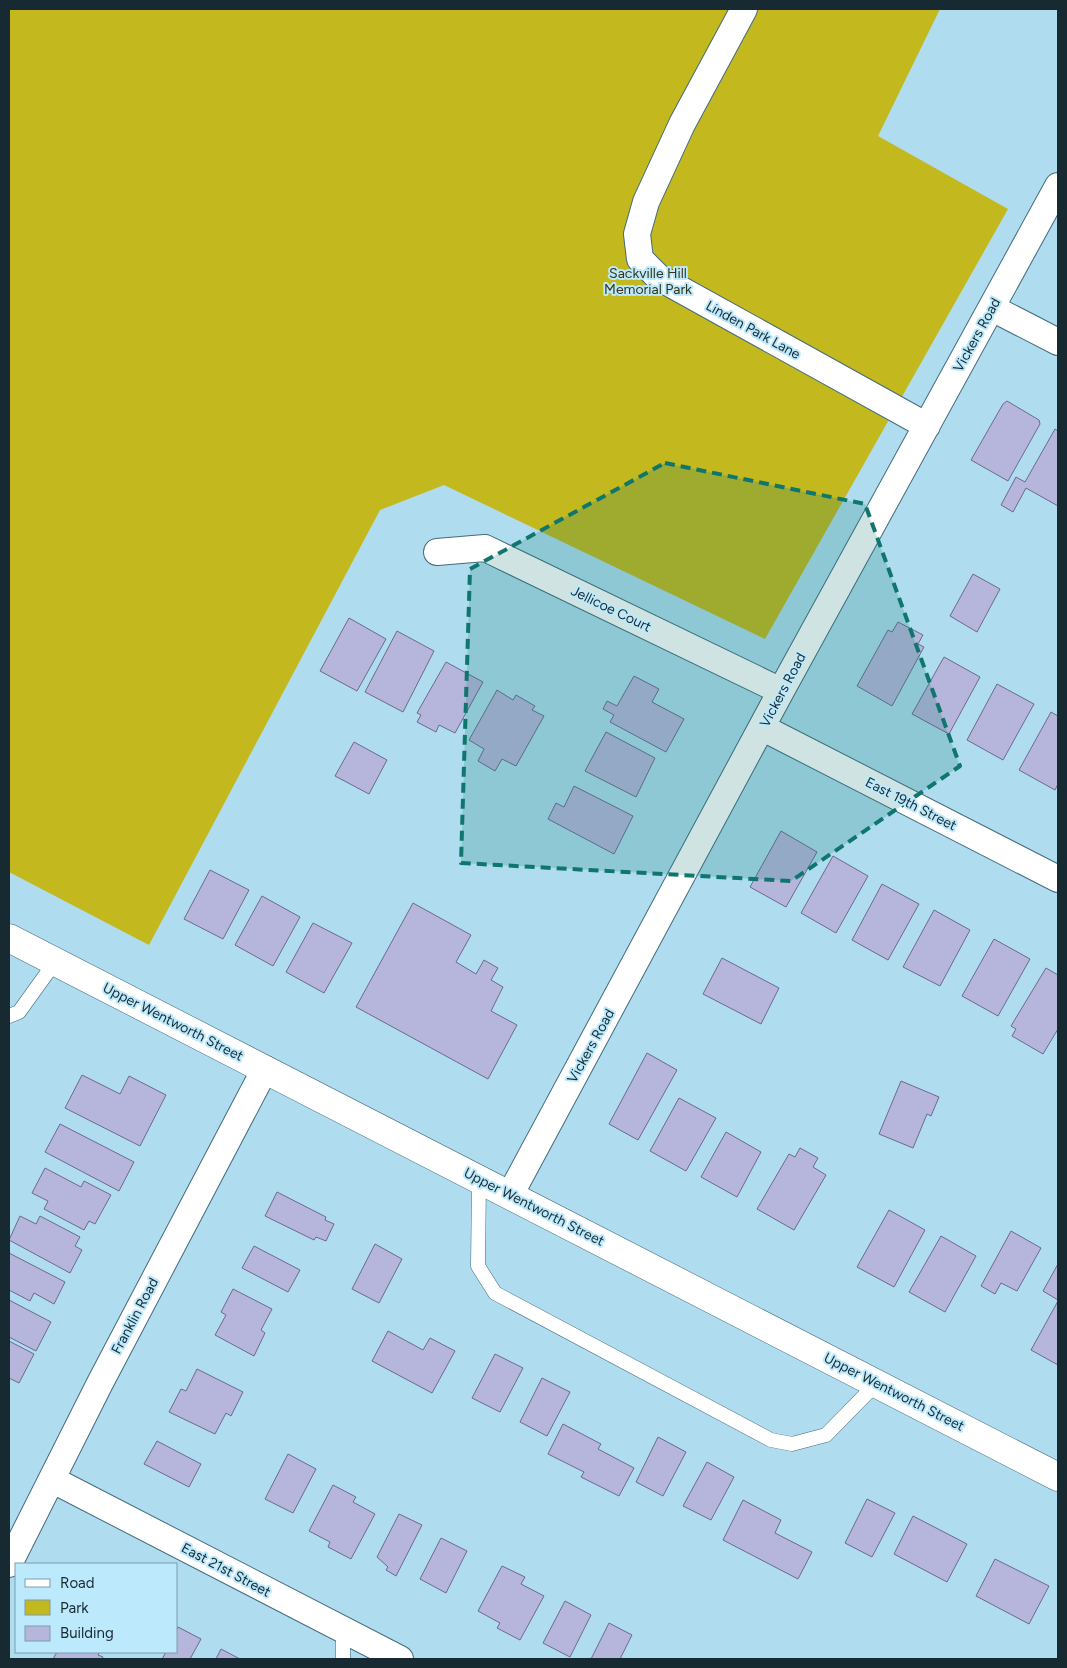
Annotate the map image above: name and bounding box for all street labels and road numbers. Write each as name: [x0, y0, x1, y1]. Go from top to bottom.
street label: Vickers Road: [950, 295, 1004, 375]
street label: Linden Park Lane: [703, 297, 804, 363]
street label: Jellicoe Court: [568, 582, 654, 636]
street label: Vickers Road: [756, 650, 810, 730]
street label: East 19th Street: [863, 774, 959, 834]
street label: Upper Wentworth Street: [100, 979, 246, 1065]
street label: Vickers Road: [564, 1006, 618, 1086]
street label: Upper Wentworth Street: [461, 1164, 607, 1250]
street label: Franklin Road: [108, 1275, 162, 1357]
street label: Upper Wentworth Street: [821, 1349, 967, 1435]
street label: East 21st Street: [178, 1539, 274, 1601]

